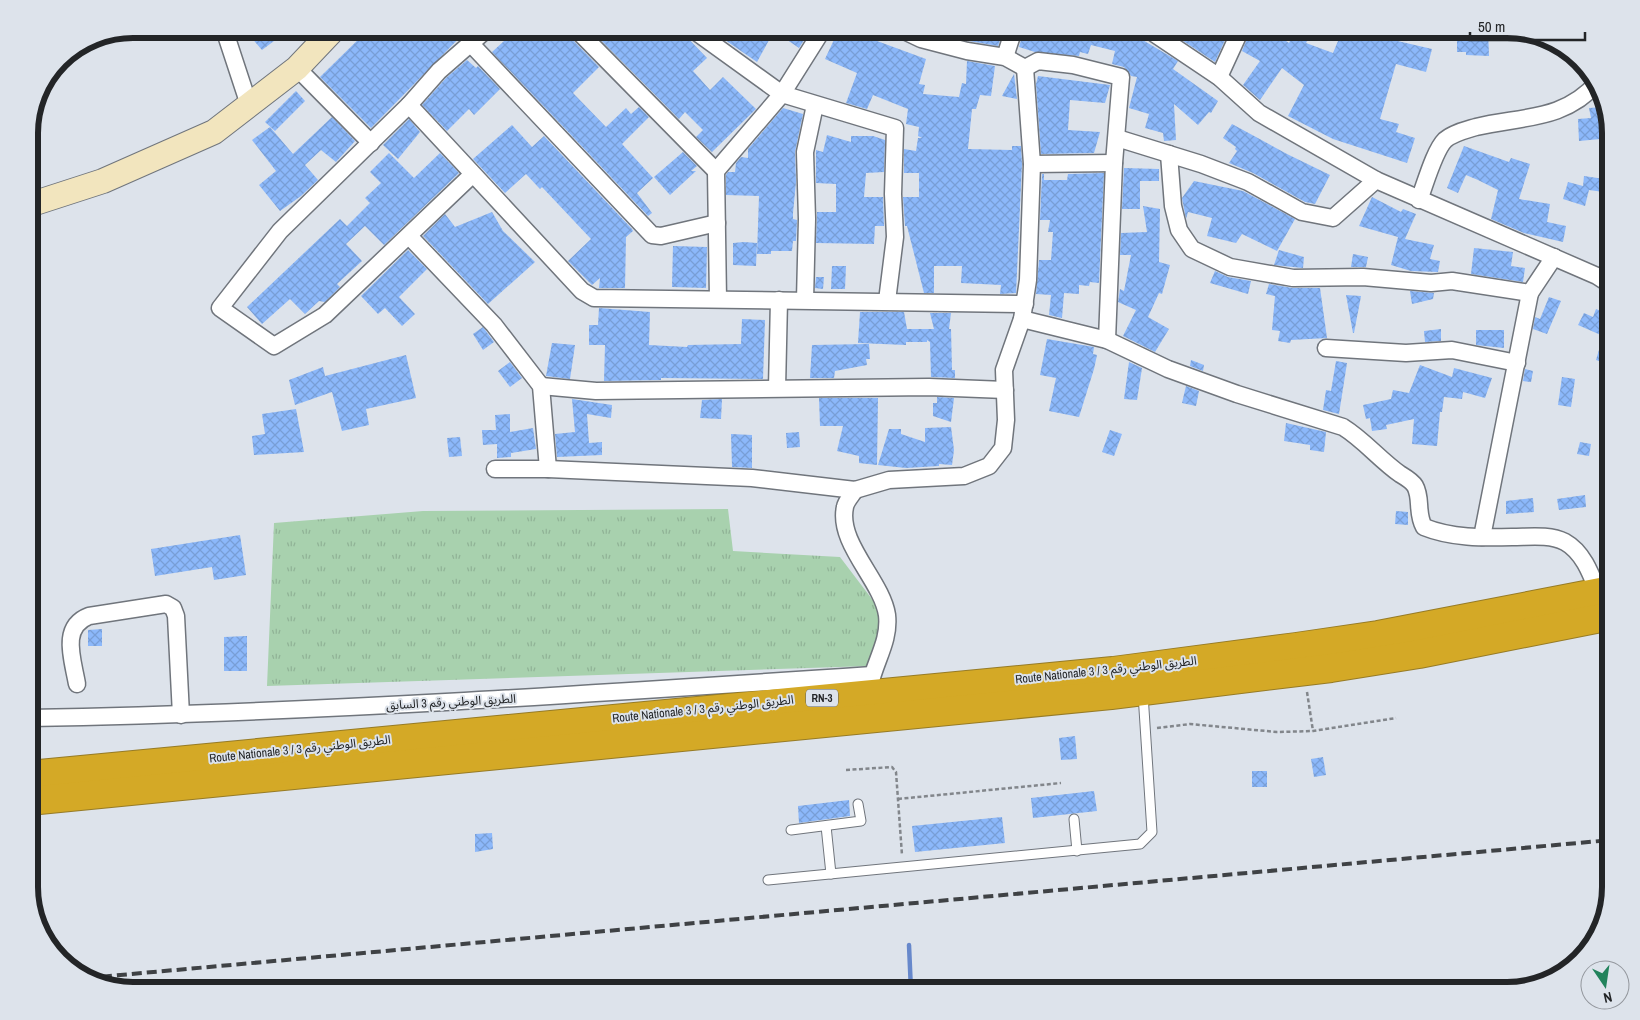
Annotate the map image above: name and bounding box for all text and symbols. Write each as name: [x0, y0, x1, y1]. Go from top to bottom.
scale bar: [1470, 10, 1585, 42]
text: 50 m: [1478, 16, 1505, 37]
street label: Route Nationale 3 / الطريق الوطني رقم 3: [1015, 653, 1198, 689]
road number: RN-3: [806, 690, 838, 706]
street label: الطريق الوطني رقم 3 السابق: [386, 691, 517, 715]
street label: Route Nationale 3 / الطريق الوطني رقم 3: [612, 692, 795, 728]
street label: Route Nationale 3 / الطريق الوطني رقم 3: [209, 732, 392, 768]
north arrow: [1580, 960, 1630, 1010]
text: N: [1602, 988, 1614, 1007]

